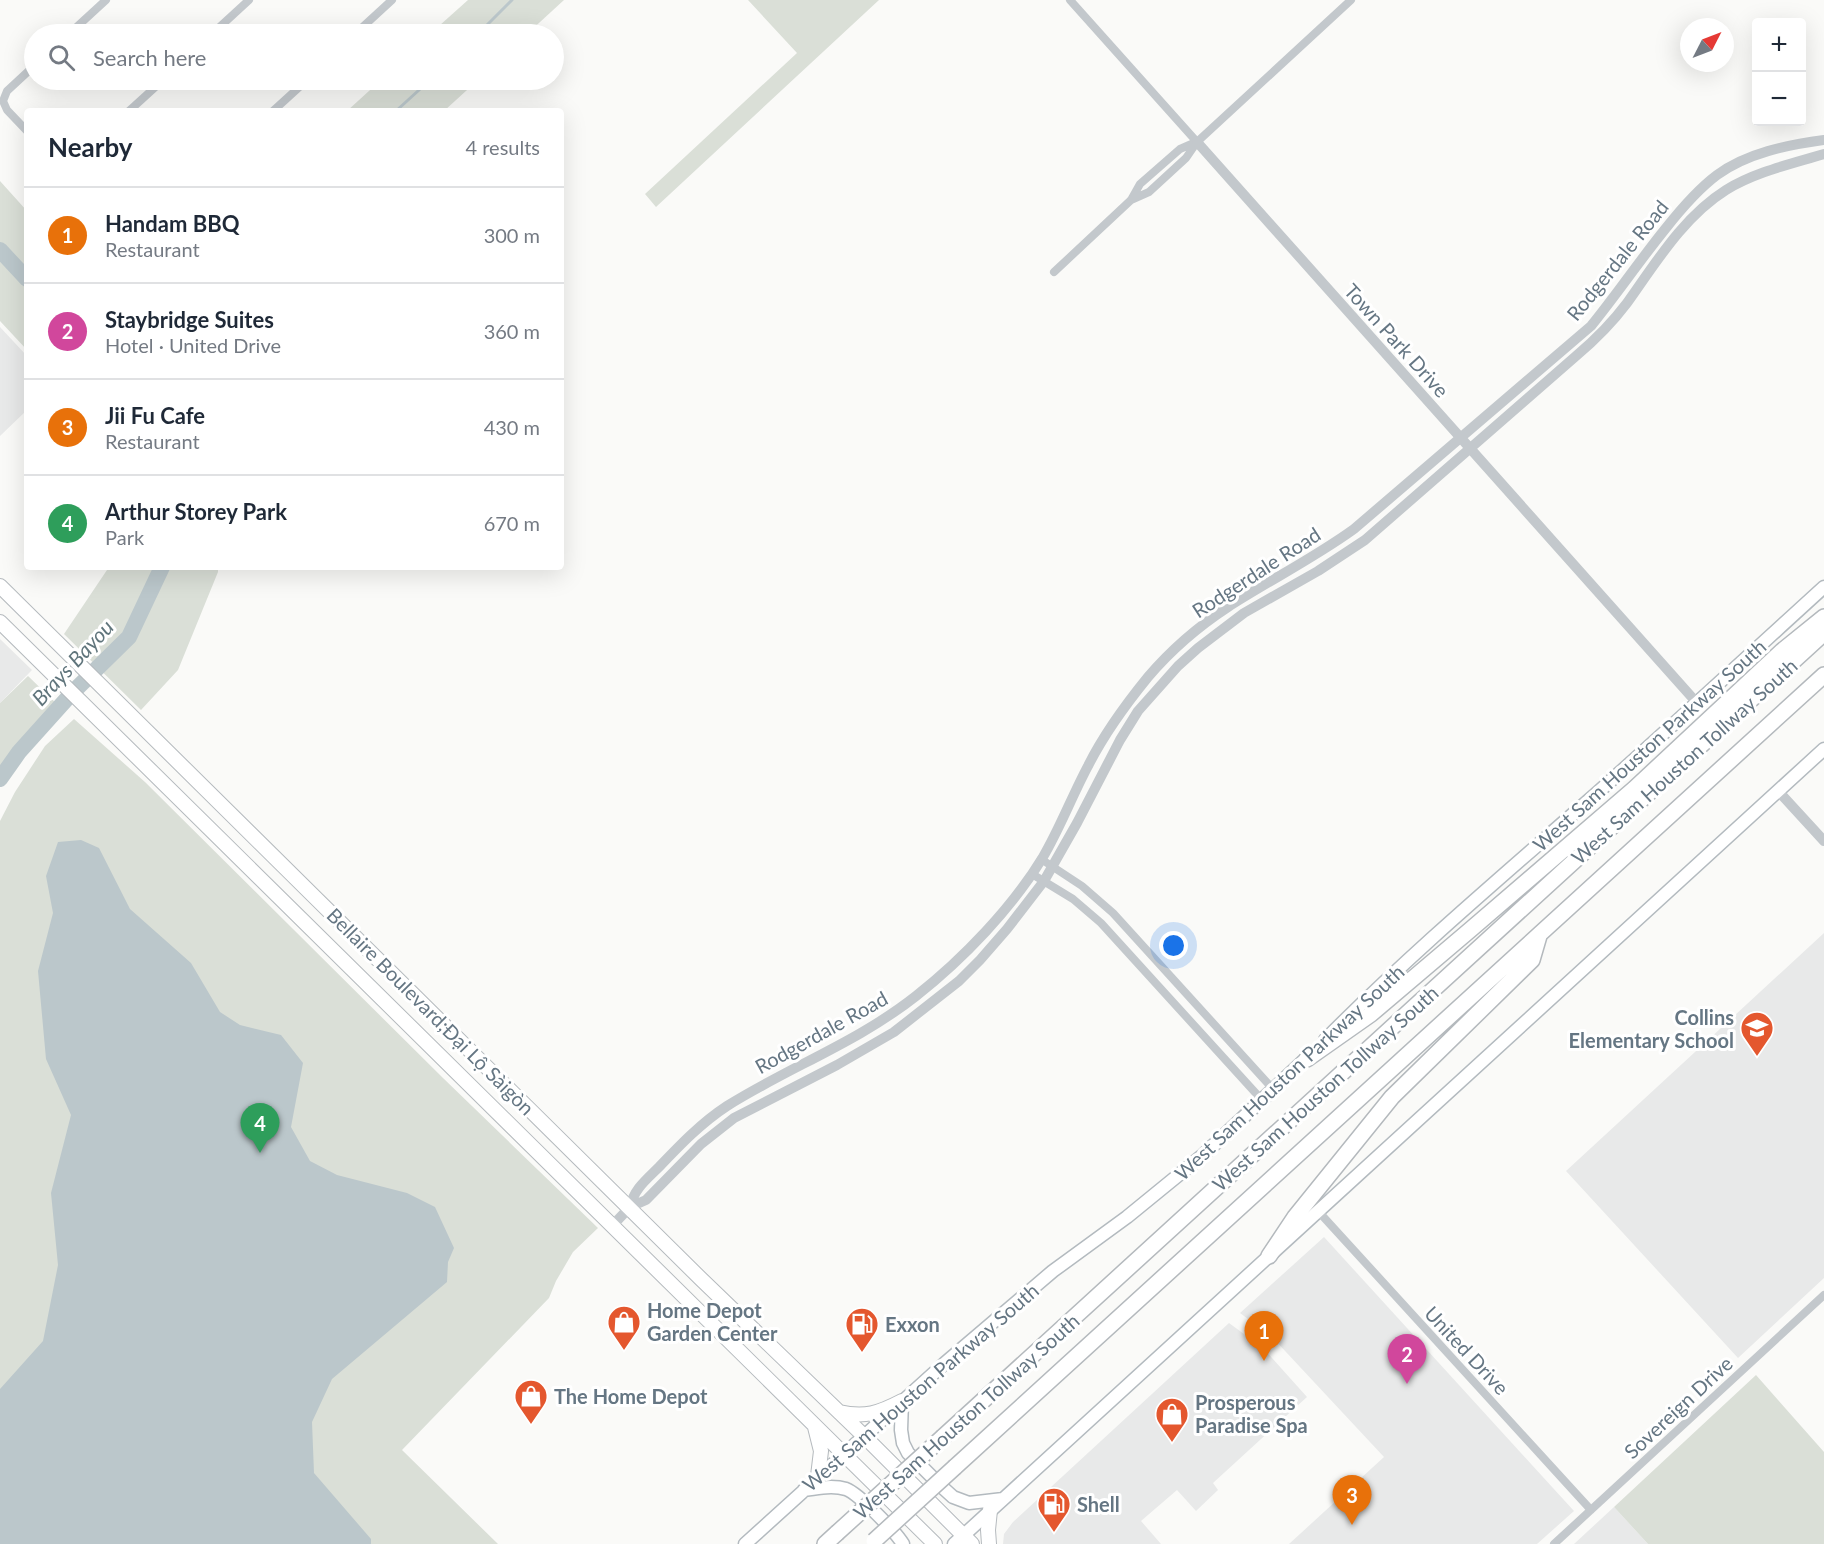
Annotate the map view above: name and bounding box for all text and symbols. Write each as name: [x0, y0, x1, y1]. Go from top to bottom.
north arrow: [1680, 18, 1734, 72]
map controls: [1752, 18, 1806, 126]
button: +: [1752, 18, 1806, 72]
search box: [24, 24, 564, 90]
icon: search: [45, 41, 78, 74]
text: Search here: [93, 44, 206, 71]
button: −: [1752, 72, 1806, 126]
text: Nearby: [48, 131, 133, 163]
text: 4 results: [465, 135, 540, 159]
street label: Rodgerdale Road: [1561, 195, 1673, 325]
text: Handam BBQ: [105, 210, 239, 237]
text: 1: [62, 223, 73, 247]
text: 300 m: [484, 223, 540, 247]
text: Restaurant: [105, 237, 200, 261]
street label: Town Park Drive: [1340, 278, 1454, 402]
text: Staybridge Suites: [105, 306, 274, 333]
text: 2: [62, 319, 73, 343]
text: 360 m: [484, 319, 540, 343]
text: Hotel · United Drive: [105, 333, 281, 357]
text: Jii Fu Cafe: [105, 402, 205, 429]
text: 3: [62, 415, 73, 439]
text: 430 m: [484, 415, 540, 439]
text: Restaurant: [105, 429, 200, 453]
text: Arthur Storey Park: [105, 498, 287, 525]
text: 4: [62, 511, 73, 535]
text: 670 m: [484, 511, 540, 535]
street label: Rodgerdale Road: [1187, 522, 1325, 622]
text: Park: [105, 525, 144, 549]
water label: Brays Bayou: [26, 614, 118, 710]
street label: West Sam Houston Parkway South: [1528, 634, 1770, 856]
street label: West Sam Houston Tollway South: [1566, 653, 1802, 869]
street label: Bellaire Boulevard;Đại Lộ Sàigòn: [322, 902, 540, 1120]
your location: [1159, 931, 1188, 960]
street label: West Sam Houston Parkway South: [1169, 959, 1409, 1185]
street label: West Sam Houston Tollway South: [1207, 980, 1443, 1196]
street label: Rodgerdale Road: [750, 986, 892, 1078]
place label: Collins Elementary School: [1569, 1005, 1734, 1052]
school or university icon: Collins Elementary School: [1739, 1010, 1775, 1057]
pin: 4: [240, 1104, 280, 1153]
street label: West Sam Houston Parkway South: [797, 1278, 1043, 1496]
place label: Home Depot Garden Center: [647, 1298, 778, 1345]
street label: United Drive: [1420, 1301, 1514, 1399]
shop icon: Home Depot Garden Center: [606, 1304, 642, 1351]
fuel station icon: Exxon: [844, 1306, 880, 1353]
street label: West Sam Houston Tollway South: [848, 1308, 1084, 1524]
place label: Exxon: [885, 1312, 940, 1336]
pin: 1: [1244, 1312, 1284, 1361]
pin: 2: [1388, 1334, 1426, 1384]
street label: Sovereign Drive: [1619, 1351, 1737, 1463]
shop icon: The Home Depot: [513, 1378, 549, 1425]
place label: The Home Depot: [554, 1384, 708, 1408]
place label: Prosperous Paradise Spa: [1195, 1390, 1308, 1437]
shop icon: Prosperous Paradise Spa: [1154, 1396, 1190, 1443]
pin: 3: [1332, 1476, 1372, 1525]
fuel station icon: Shell: [1036, 1486, 1072, 1533]
place label: Shell: [1077, 1492, 1120, 1516]

